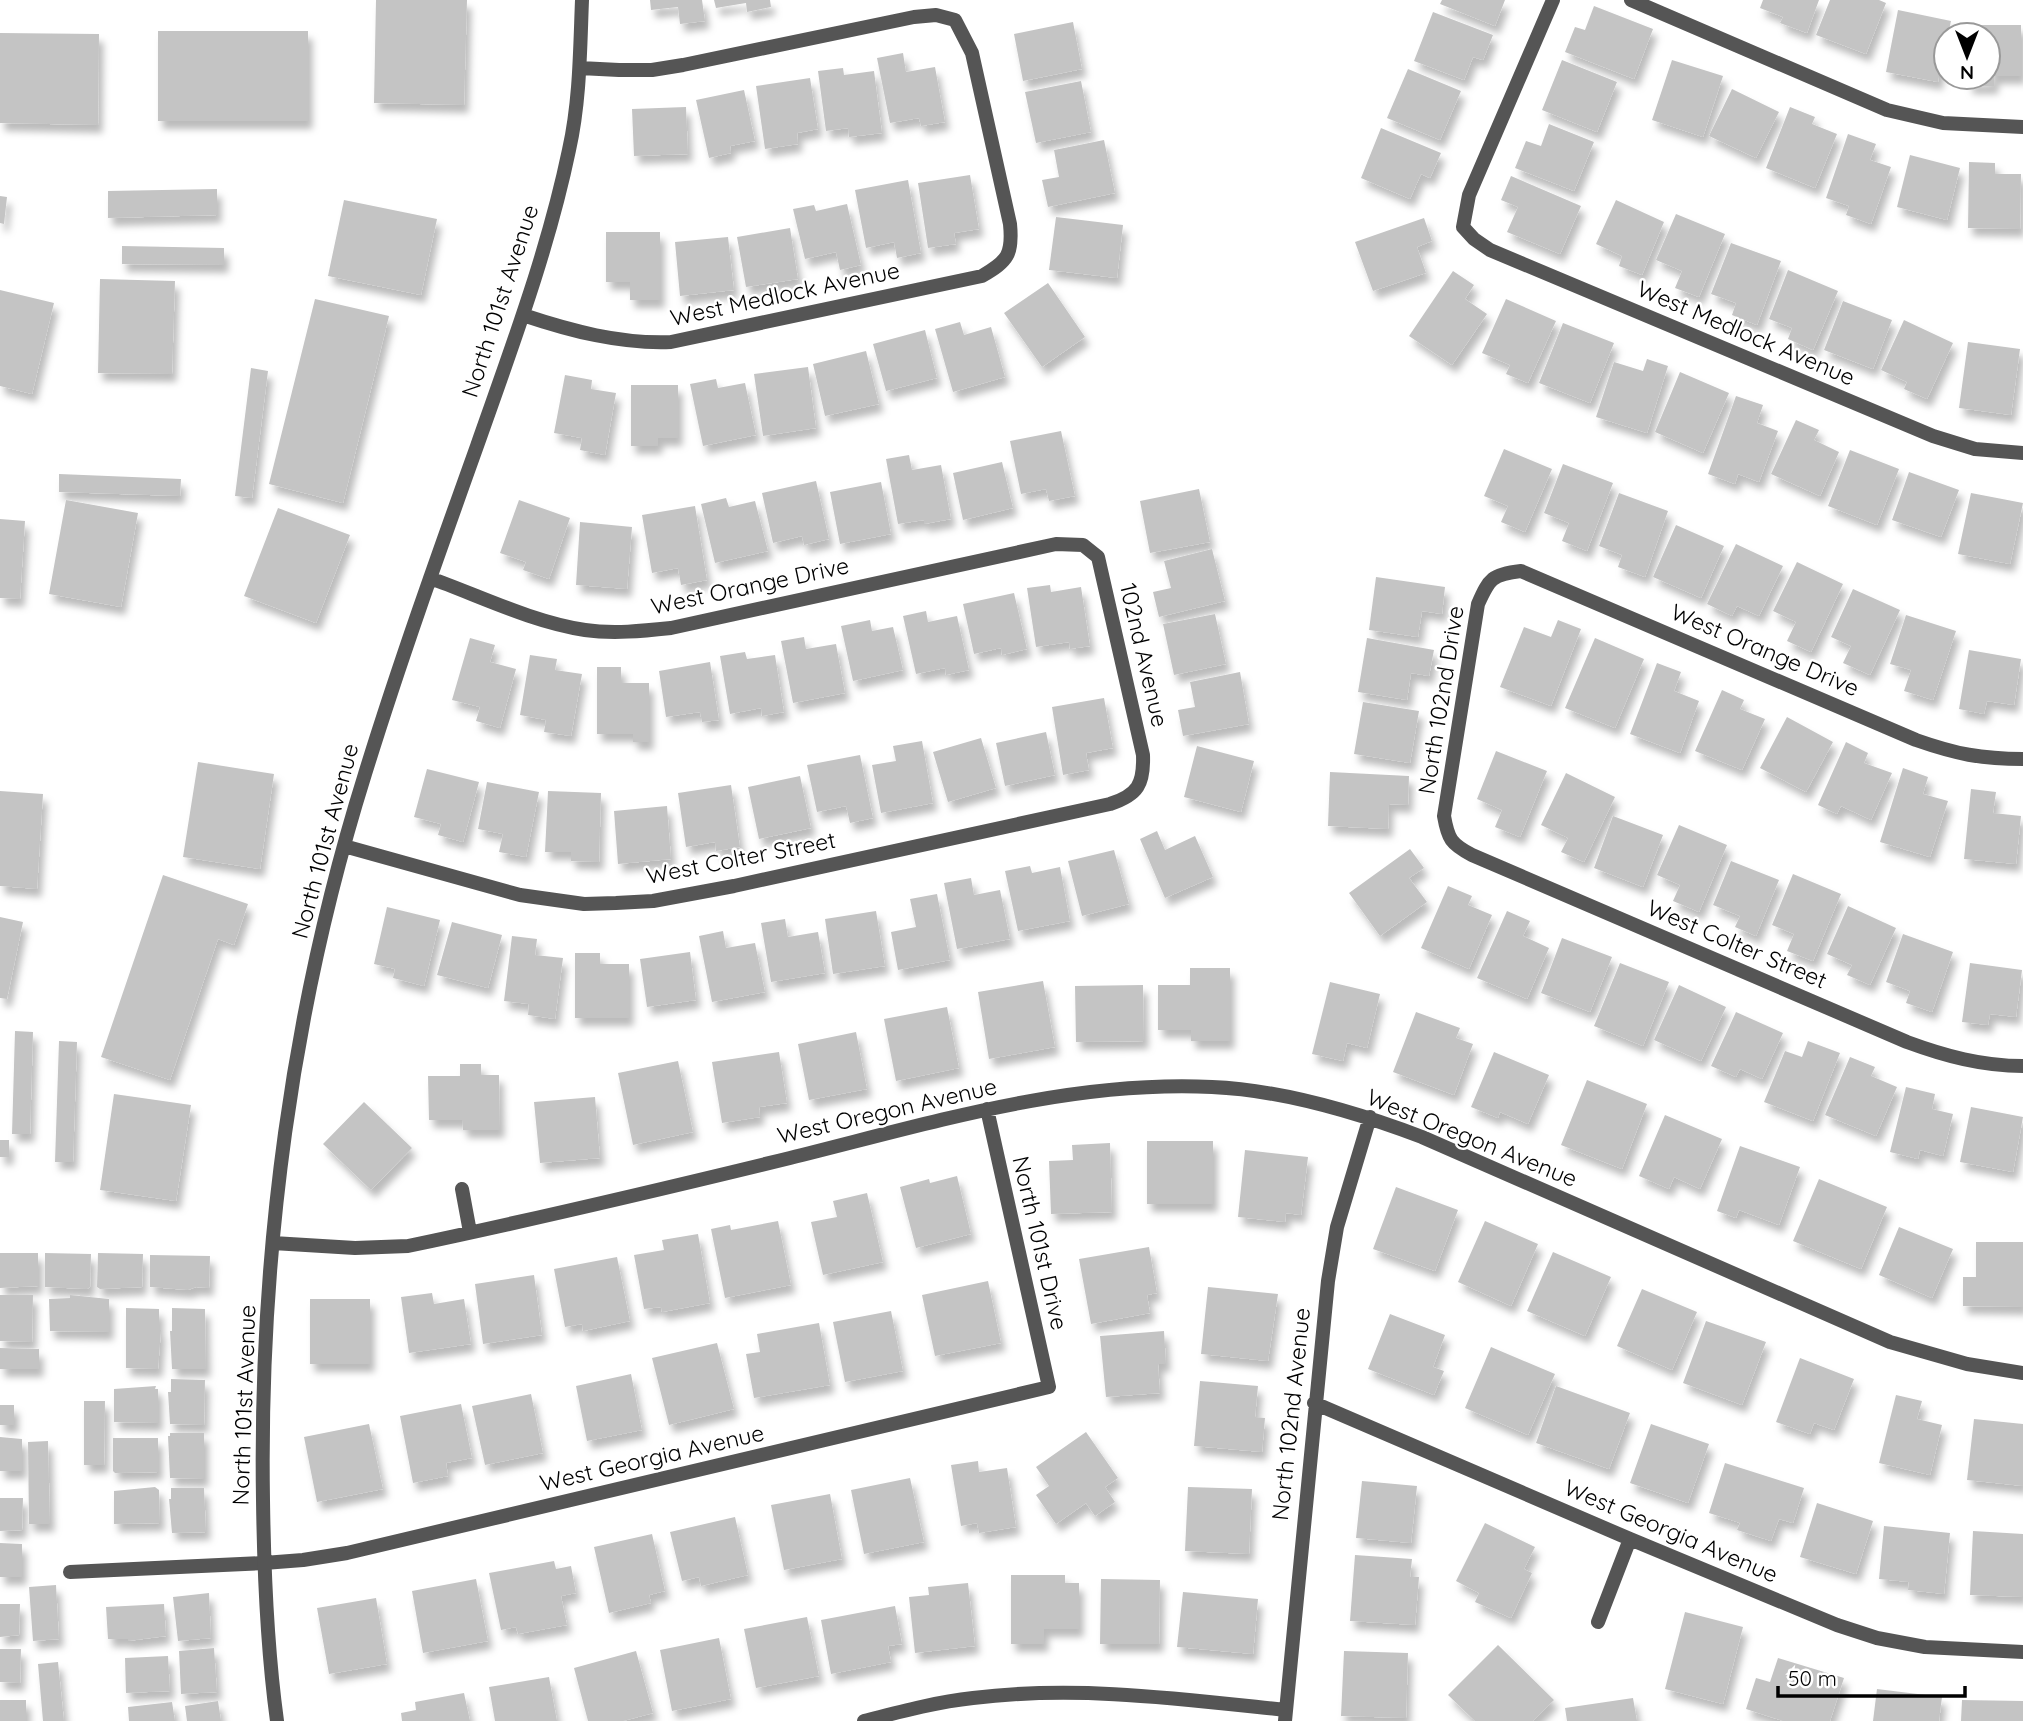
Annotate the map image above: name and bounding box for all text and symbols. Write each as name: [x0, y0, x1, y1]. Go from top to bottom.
north arrow: [1932, 21, 2002, 91]
text: N: [1960, 61, 1974, 85]
street label: North 101st Avenue: [455, 201, 544, 401]
street label: West Medlock Avenue: [668, 255, 902, 332]
street label: West Medlock Avenue: [1633, 274, 1859, 392]
street label: West Orange Drive: [648, 550, 852, 621]
street label: 102nd Avenue: [1114, 580, 1175, 730]
street label: West Orange Drive: [1667, 597, 1864, 702]
street label: North 102nd Drive: [1411, 604, 1470, 796]
street label: North 101st Avenue: [285, 740, 365, 942]
street label: West Colter Street: [644, 825, 838, 890]
street label: West Colter Street: [1643, 893, 1832, 995]
street label: West Oregon Avenue: [774, 1071, 1000, 1150]
street label: West Oregon Avenue: [1363, 1082, 1582, 1193]
street label: North 101st Drive: [1006, 1153, 1075, 1333]
street label: North 101st Avenue: [226, 1304, 261, 1506]
street label: North 102nd Avenue: [1265, 1306, 1316, 1522]
street label: West Georgia Avenue: [537, 1418, 767, 1497]
street label: West Georgia Avenue: [1560, 1472, 1782, 1589]
scale bar: [1778, 1654, 1965, 1698]
text: 50 m: [1788, 1665, 1837, 1691]

